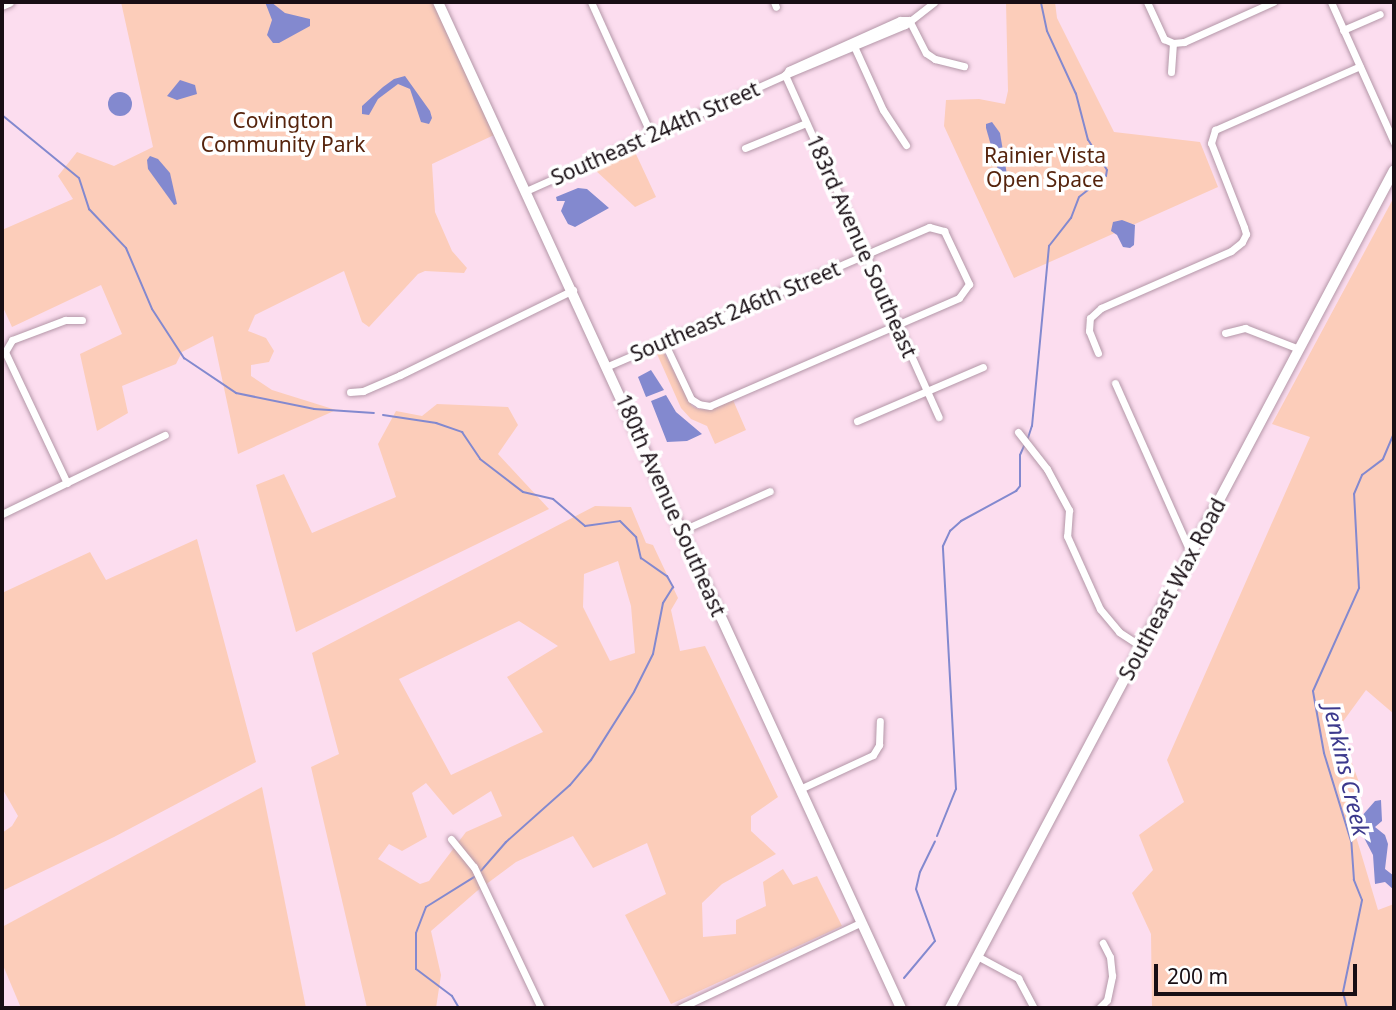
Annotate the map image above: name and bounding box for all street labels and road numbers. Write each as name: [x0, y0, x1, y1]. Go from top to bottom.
street label: Southeast 244th Street: [547, 76, 763, 190]
street label: 183rd Avenue Southeast: [801, 131, 923, 361]
street label: Southeast 246th Street: [626, 255, 844, 367]
street label: 180th Avenue Southeast: [611, 390, 731, 620]
street label: Southeast Wax Road: [1113, 494, 1231, 684]

